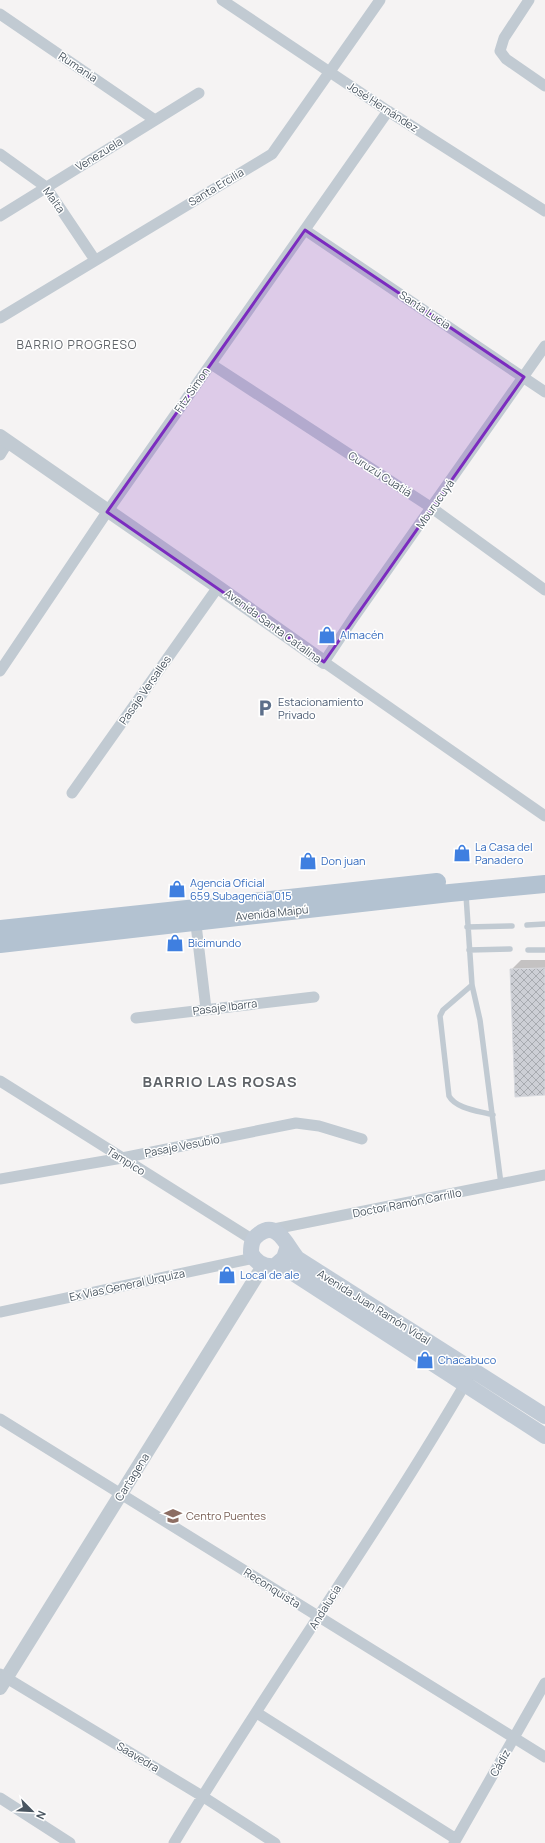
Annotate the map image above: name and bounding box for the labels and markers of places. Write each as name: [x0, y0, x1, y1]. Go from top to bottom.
shop icon: Almacén: [317, 625, 337, 645]
place label: Almacén: [340, 627, 384, 642]
place label: Estacionamiento Privado: [278, 694, 364, 722]
parking icon: Estacionamiento Privado: [255, 698, 275, 718]
place label: La Casa del Panadero: [475, 839, 533, 867]
shop icon: La Casa del Panadero: [452, 843, 472, 863]
shop icon: Don juan: [298, 851, 318, 871]
place label: Don juan: [321, 853, 366, 868]
place label: Agencia Oficial 659 Subagencia 015: [190, 875, 292, 903]
shop icon: Agencia Oficial 659 Subagencia 015: [167, 879, 187, 899]
shop icon: Bicimundo: [165, 933, 185, 953]
place label: Bicimundo: [188, 935, 242, 950]
shop icon: Local de ale: [217, 1265, 237, 1285]
place label: Local de ale: [240, 1267, 300, 1282]
shop icon: Chacabuco: [415, 1350, 435, 1370]
place label: Chacabuco: [438, 1352, 497, 1367]
school or university icon: Centro Puentes: [163, 1506, 183, 1526]
place label: Centro Puentes: [186, 1508, 266, 1523]

